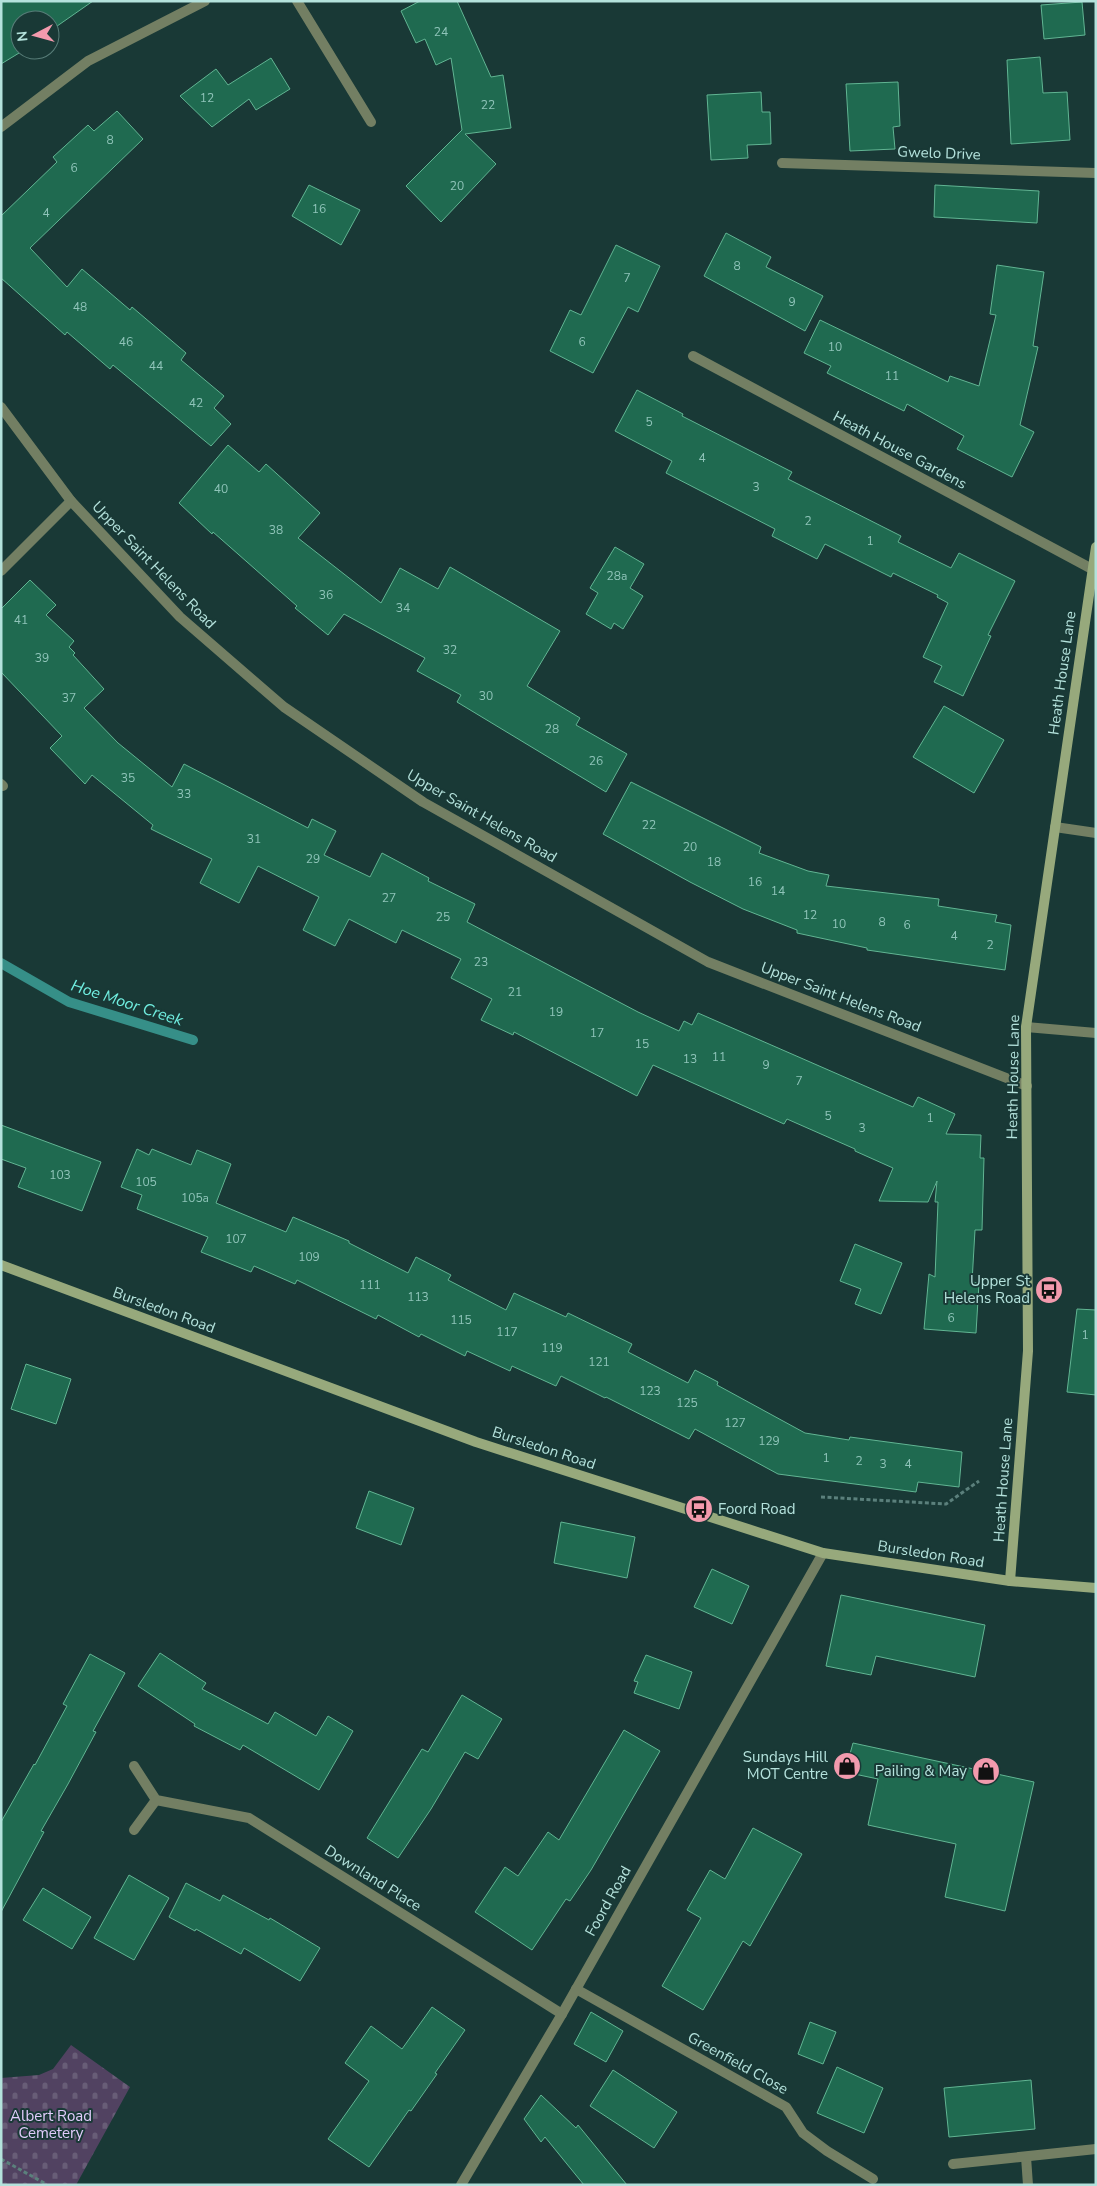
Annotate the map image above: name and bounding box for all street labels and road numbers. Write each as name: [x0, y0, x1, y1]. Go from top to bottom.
street label: Gwelo Drive: [897, 142, 981, 164]
street label: Heath House Gardens: [830, 406, 970, 494]
street label: Upper Saint Helens Road: [88, 497, 220, 633]
street label: Heath House Lane: [1043, 610, 1081, 736]
street label: Upper Saint Helens Road: [403, 765, 561, 867]
street label: Upper Saint Helens Road: [758, 957, 924, 1037]
street label: Heath House Lane: [1002, 1014, 1024, 1140]
street label: Bursledon Road: [110, 1282, 218, 1338]
street label: Heath House Lane: [989, 1417, 1017, 1543]
street label: Bursledon Road: [490, 1422, 598, 1474]
street label: Bursledon Road: [876, 1536, 986, 1572]
street label: Downland Place: [321, 1840, 425, 1916]
street label: Foord Road: [580, 1862, 636, 1940]
street label: Greenfield Close: [684, 2027, 792, 2099]

